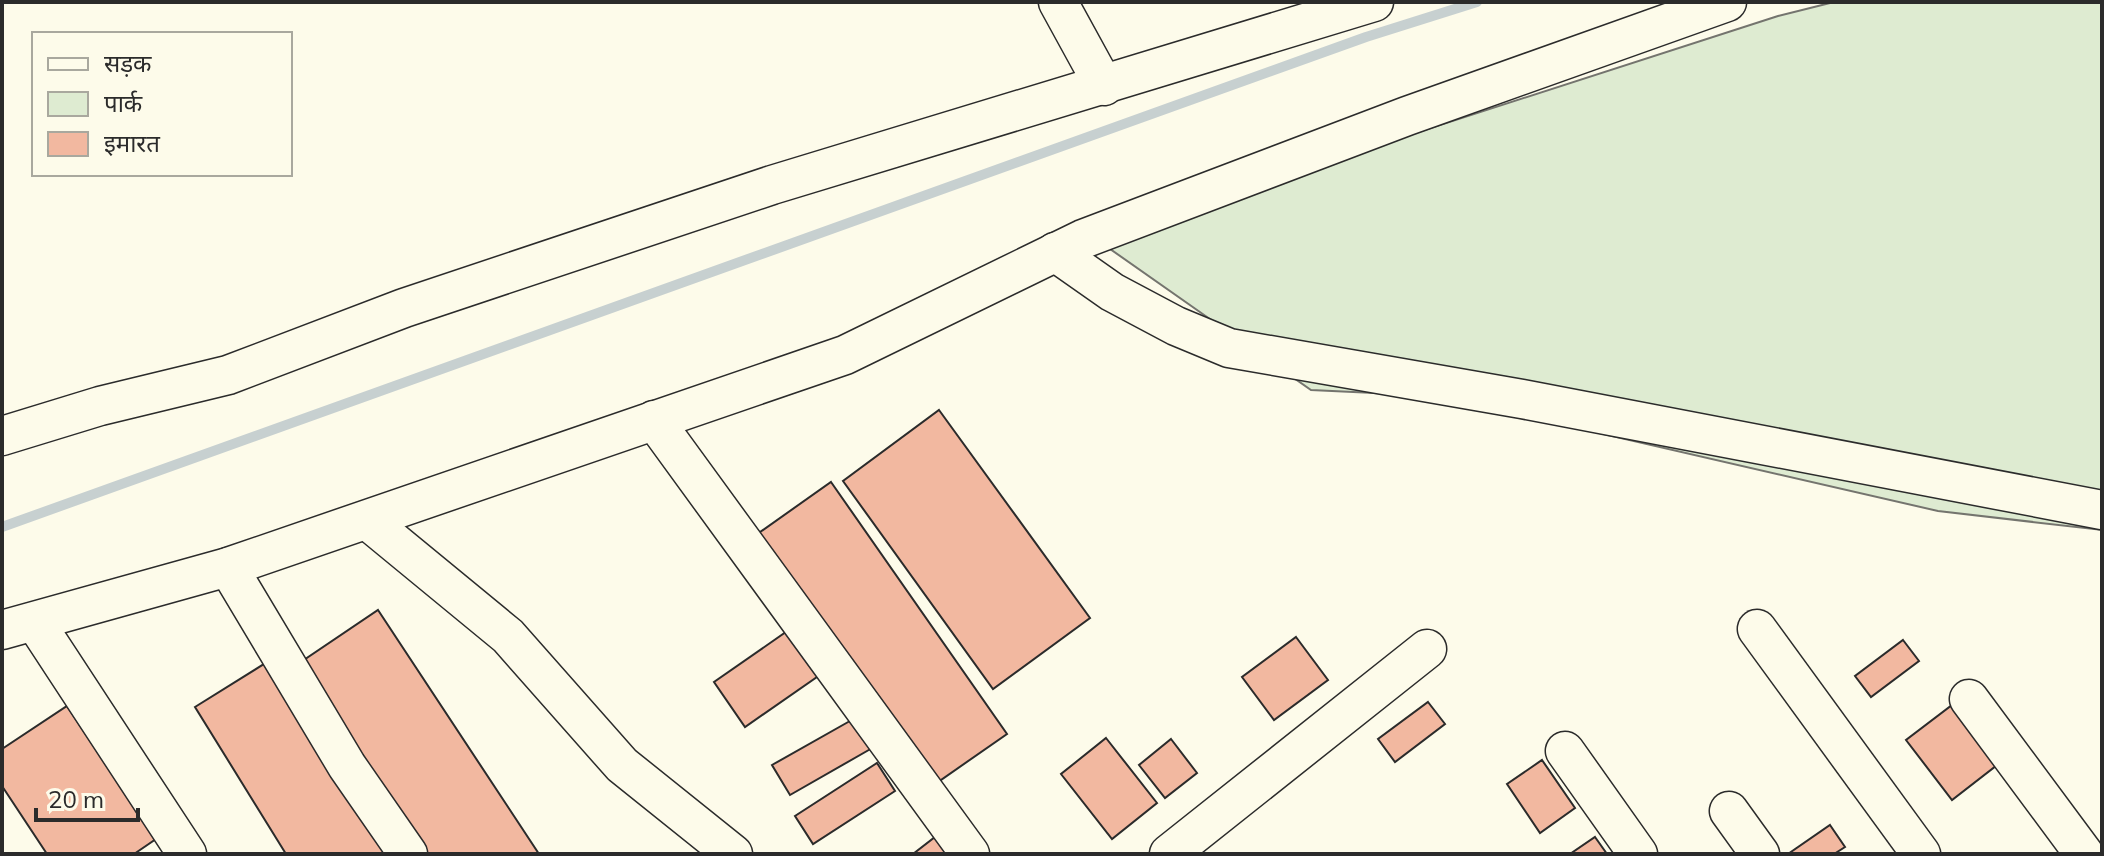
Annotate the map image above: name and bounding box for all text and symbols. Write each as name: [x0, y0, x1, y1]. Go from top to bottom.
legend: [32, 32, 292, 176]
text: सड़क: [104, 48, 152, 78]
text: पार्क: [104, 88, 143, 118]
text: इमारत: [104, 128, 161, 158]
scale bar: [36, 772, 138, 822]
text: 20 m: [48, 784, 104, 814]

